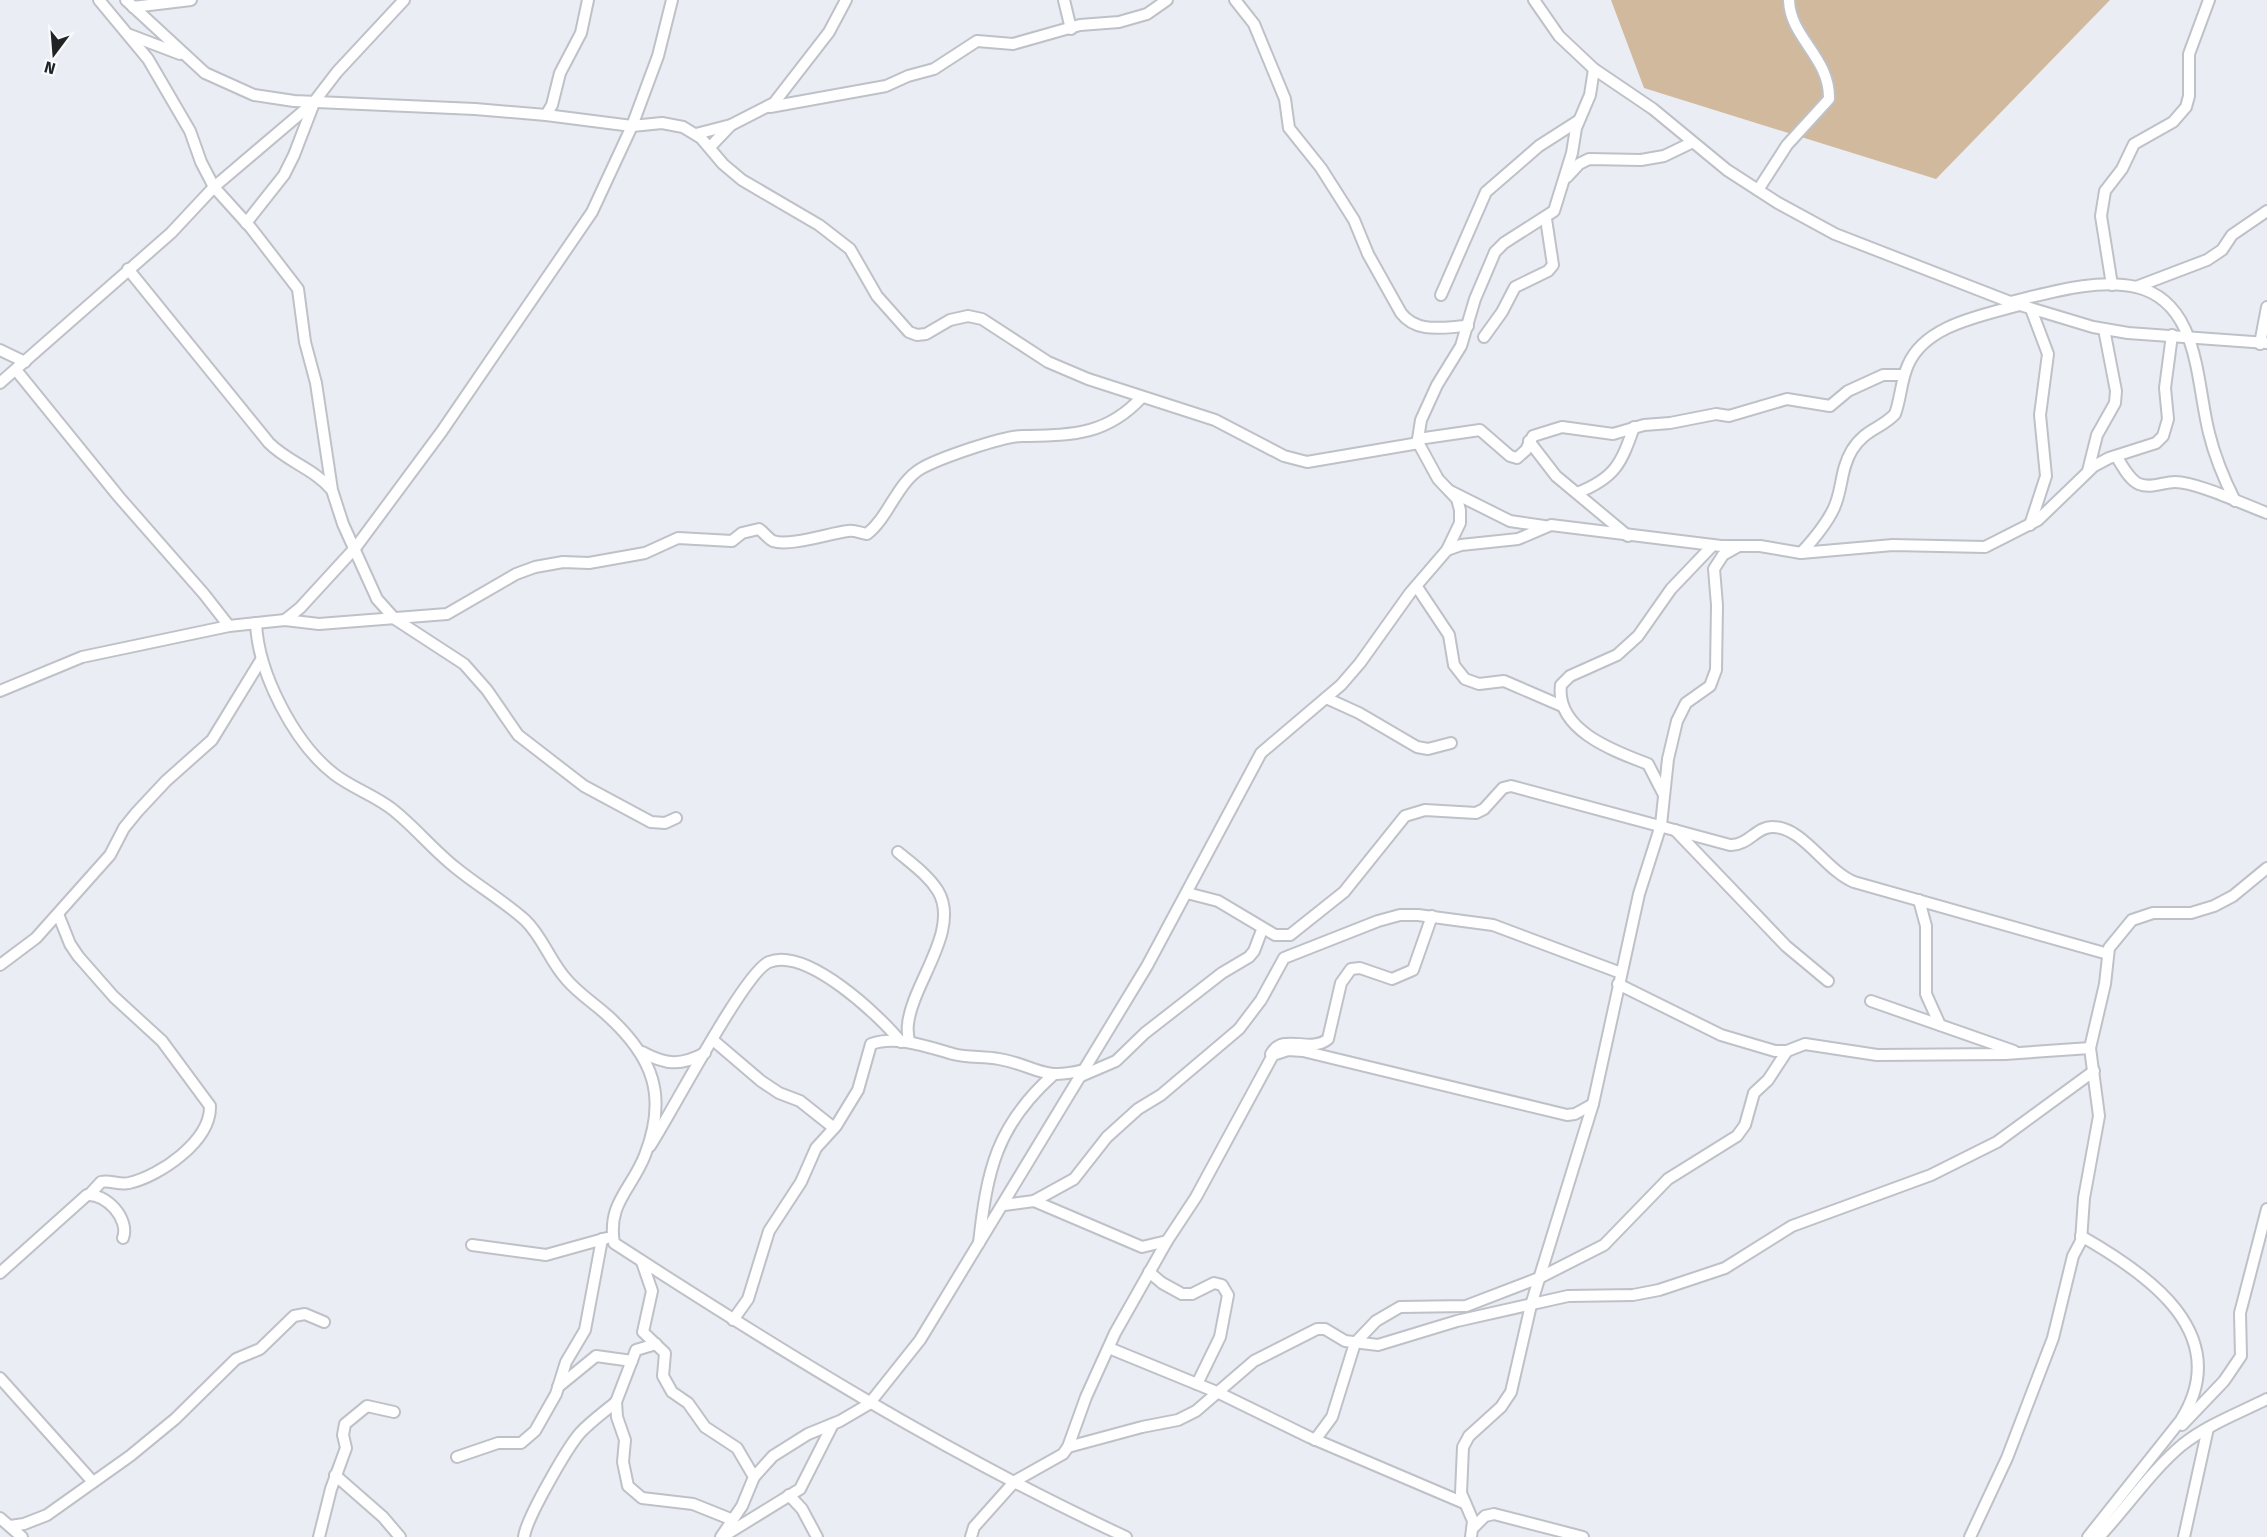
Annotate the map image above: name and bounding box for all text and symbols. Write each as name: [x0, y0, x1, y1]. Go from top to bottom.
north arrow: [24, 24, 84, 84]
text: N: [42, 57, 58, 79]

